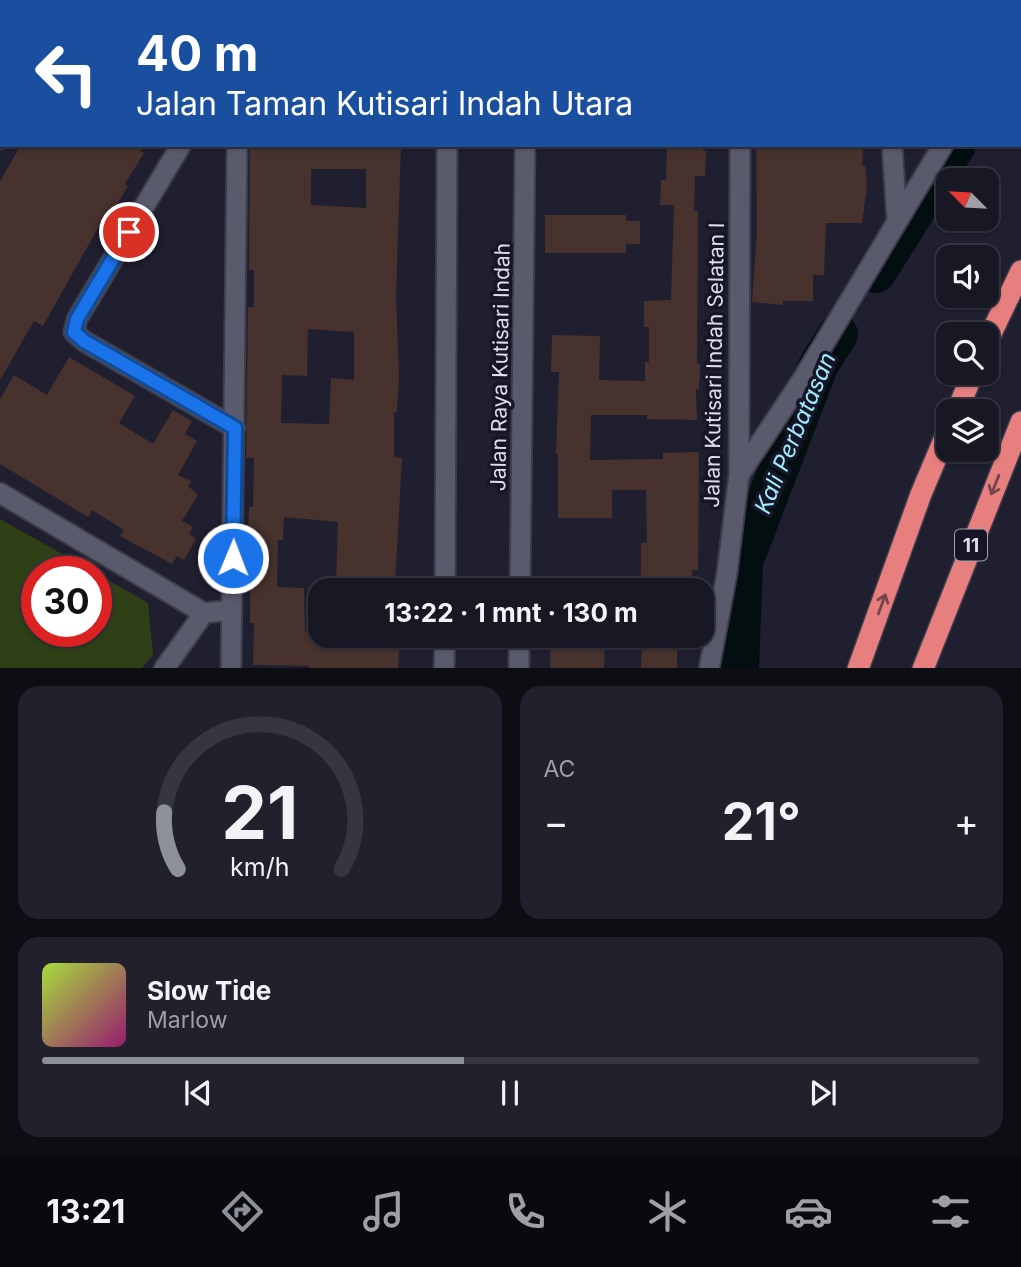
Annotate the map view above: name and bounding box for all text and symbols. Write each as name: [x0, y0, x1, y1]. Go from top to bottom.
text: 40 m: [136, 24, 259, 83]
icon: left: [21, 28, 112, 119]
text: Jalan Taman Kutisari Indah Utara: [136, 84, 633, 123]
north arrow: [936, 168, 999, 231]
map controls: [936, 168, 999, 462]
pin: [99, 202, 159, 262]
icon: arrive: [110, 213, 148, 251]
street label: Jalan Kutisari Indah Selatan I: [699, 222, 729, 508]
street label: Jalan Raya Kutisari Indah: [485, 243, 515, 491]
button: sound: [936, 245, 999, 308]
button: search: [936, 322, 999, 385]
water label: Kali Perbatasan: [748, 348, 842, 518]
button: layers: [936, 399, 999, 462]
one-way arrow: [988, 473, 1001, 495]
position arrow: [196, 521, 270, 595]
road number: 11: [955, 530, 987, 560]
speed limit sign: 30: [21, 556, 112, 647]
one-way arrow: [876, 594, 889, 616]
text: 13:22 · 1 mnt · 130 m: [384, 597, 638, 628]
text: AC: [544, 755, 575, 783]
text: 21: [221, 768, 298, 857]
text: 21°: [722, 790, 801, 853]
text: −: [544, 799, 569, 845]
text: +: [954, 799, 979, 845]
text: km/h: [230, 851, 289, 881]
text: Slow Tide: [147, 975, 271, 1006]
text: Marlow: [147, 1006, 227, 1034]
icon: previous: [179, 1074, 217, 1112]
icon: pause: [491, 1074, 529, 1112]
icon: next: [804, 1074, 842, 1112]
icon: directions: [218, 1187, 267, 1236]
icon: music: [359, 1187, 408, 1236]
icon: phone: [501, 1187, 550, 1236]
icon: climate: [643, 1187, 692, 1236]
icon: car: [784, 1187, 833, 1236]
icon: filters: [926, 1187, 975, 1236]
text: 13:21: [46, 1192, 125, 1231]

